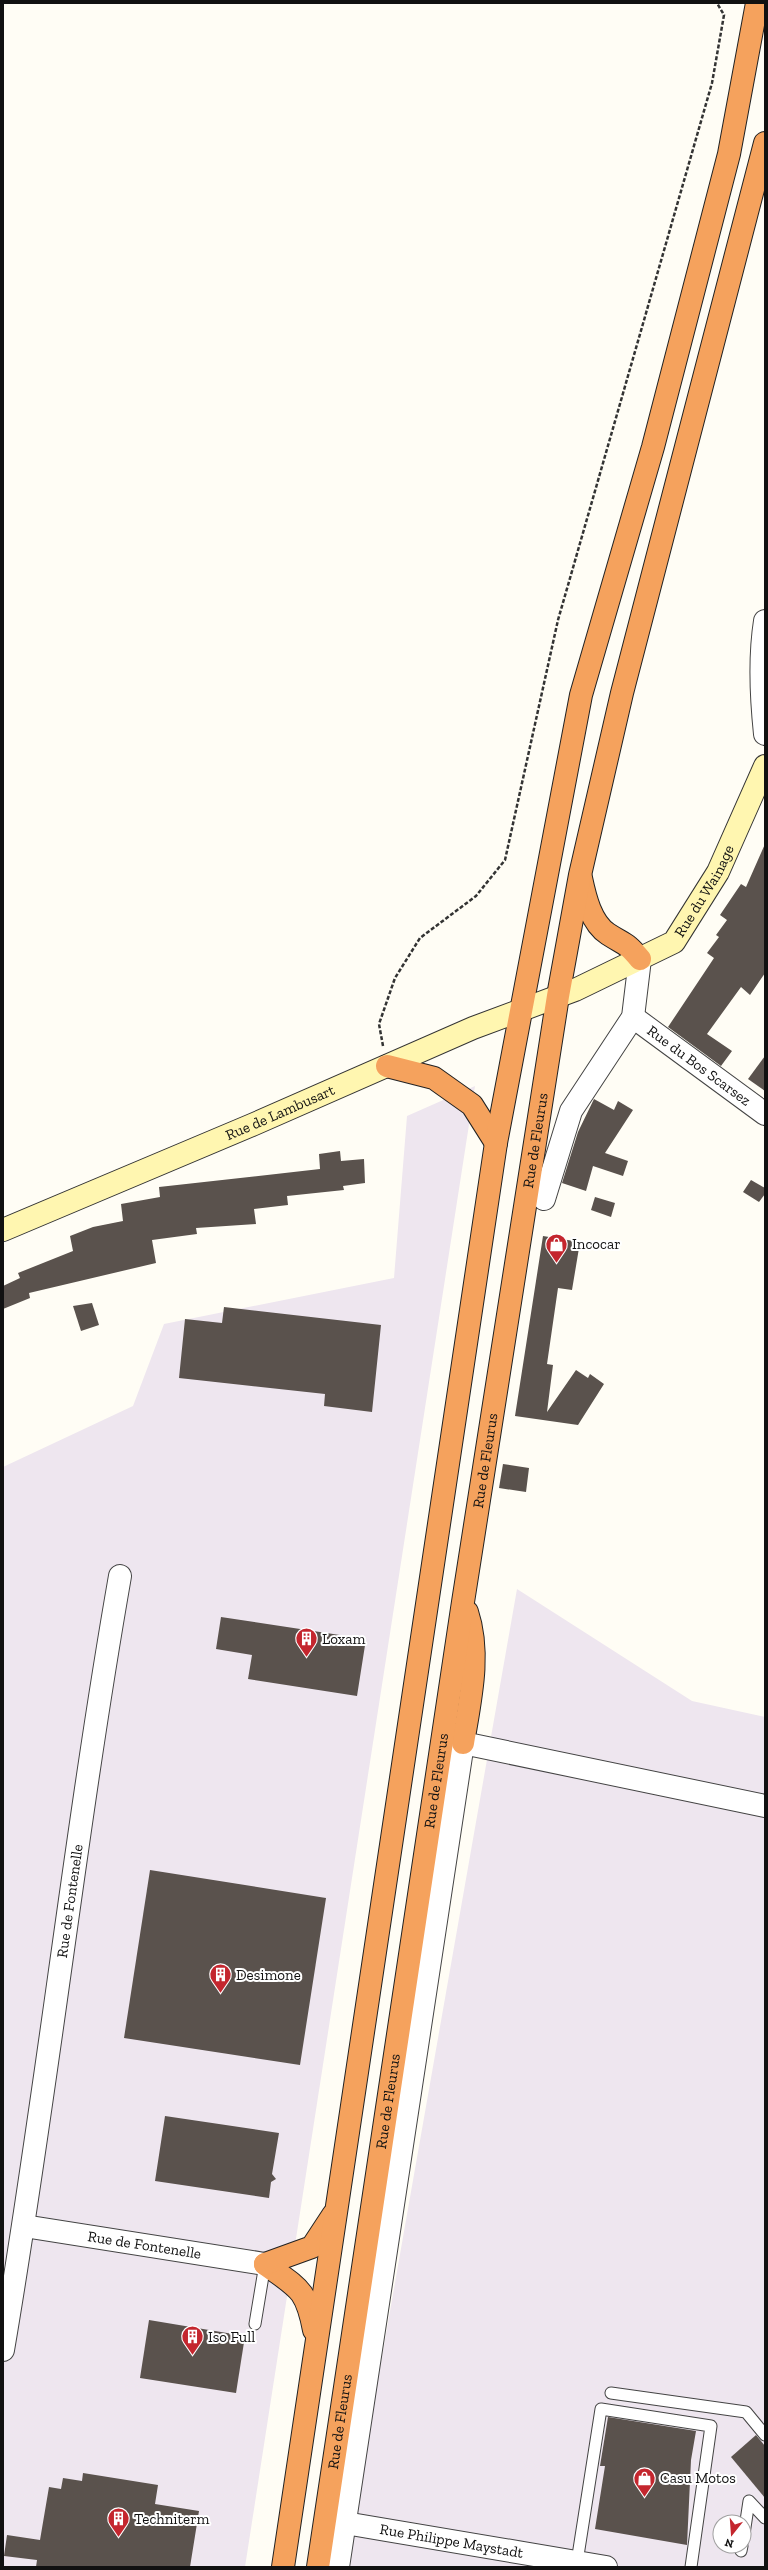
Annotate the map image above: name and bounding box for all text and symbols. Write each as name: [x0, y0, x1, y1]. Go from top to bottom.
street label: Rue du Wainage: [670, 842, 738, 940]
street label: Rue du Bos Scarsez: [644, 1022, 754, 1110]
street label: Rue de Lambusart: [223, 1081, 338, 1144]
street label: Rue de Fleurus: [519, 1092, 552, 1189]
shop icon: Incocar: [543, 1231, 569, 1264]
place label: Incocar: [572, 1235, 621, 1253]
street label: Rue de Fleurus: [469, 1412, 502, 1509]
building icon: Loxam: [294, 1626, 320, 1659]
place label: Loxam: [322, 1630, 366, 1648]
street label: Rue de Fleurus: [420, 1732, 452, 1830]
street label: Rue de Fontenelle: [53, 1843, 87, 1959]
building icon: Desimone: [208, 1962, 234, 1995]
place label: Desimone: [236, 1966, 301, 1984]
street label: Rue de Fleurus: [372, 2052, 404, 2150]
street label: Rue de Fontenelle: [86, 2227, 203, 2263]
building icon: Iso Full: [180, 2324, 206, 2357]
place label: Iso Full: [208, 2328, 255, 2346]
street label: Rue de Fleurus: [324, 2373, 356, 2470]
shop icon: Casu Motos: [631, 2465, 657, 2498]
place label: Casu Motos: [660, 2469, 736, 2487]
building icon: Techniterm: [105, 2506, 131, 2539]
place label: Techniterm: [134, 2510, 209, 2528]
north arrow: [712, 2514, 752, 2554]
street label: Rue Philippe Maystadt: [378, 2520, 525, 2562]
text: N: [723, 2535, 735, 2551]

